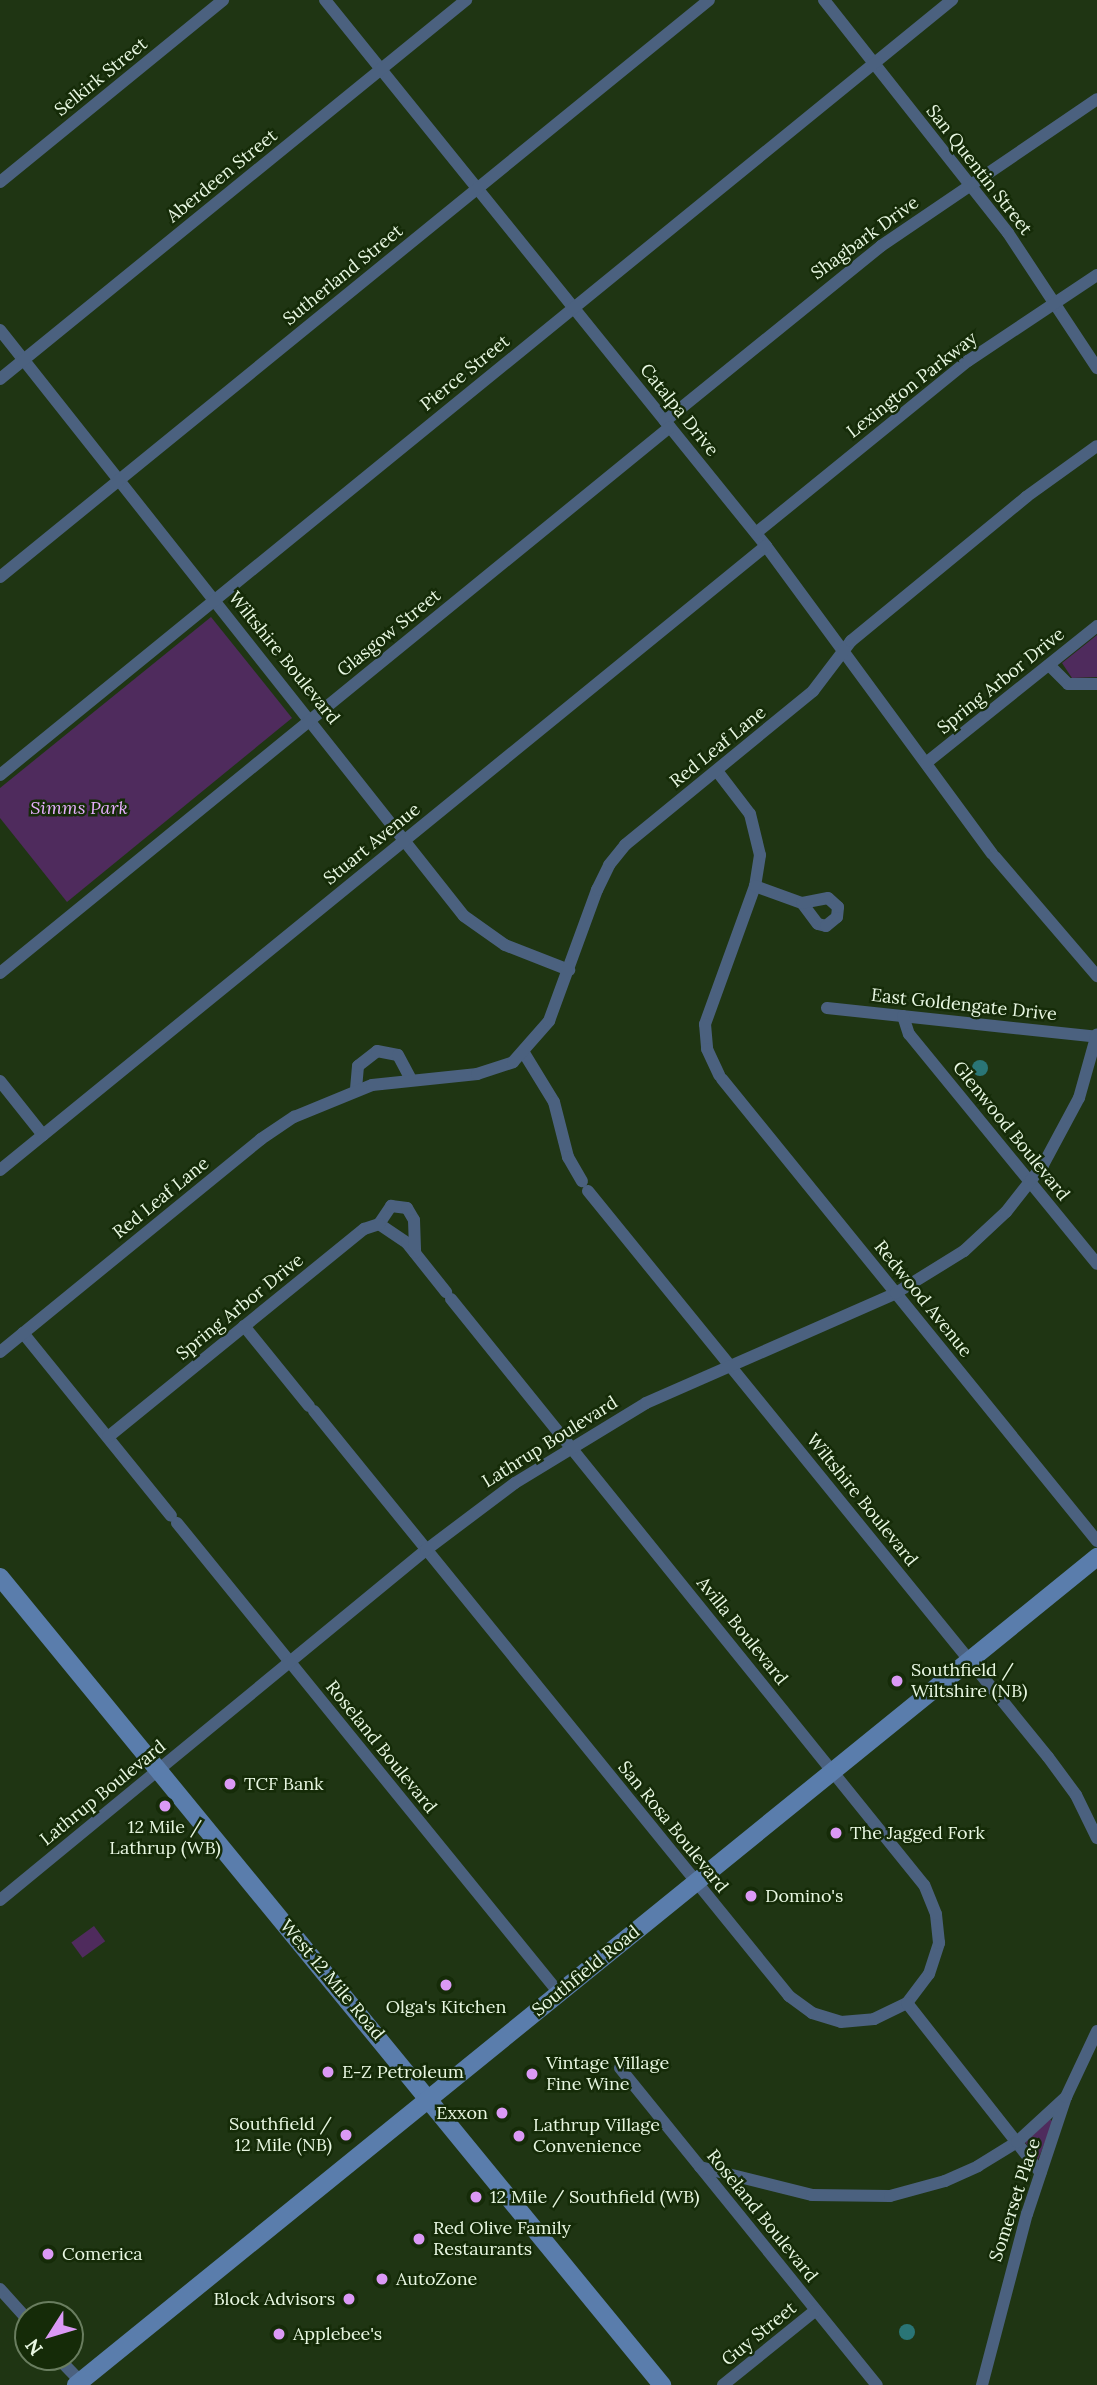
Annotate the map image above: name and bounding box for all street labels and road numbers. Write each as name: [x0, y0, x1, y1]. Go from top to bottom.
street label: Selkirk Street: [50, 33, 152, 121]
street label: San Quentin Street: [921, 101, 1037, 239]
street label: Aberdeen Street: [162, 125, 282, 227]
street label: Shagbark Drive: [807, 192, 923, 284]
street label: Sutherland Street: [279, 220, 407, 330]
street label: Lexington Parkway: [843, 328, 981, 442]
street label: Pierce Street: [416, 330, 514, 416]
street label: Catalpa Drive: [635, 359, 723, 461]
street label: Glasgow Street: [333, 585, 445, 681]
street label: Wiltshire Boulevard: [224, 587, 344, 729]
street label: Spring Arbor Drive: [933, 623, 1069, 739]
street label: Red Leaf Lane: [666, 702, 770, 792]
street label: Stuart Avenue: [319, 799, 425, 889]
street label: East Goldengate Drive: [870, 985, 1058, 1025]
street label: Glenwood Boulevard: [948, 1057, 1074, 1205]
street label: Red Leaf Lane: [109, 1153, 213, 1243]
street label: Redwood Avenue: [869, 1236, 977, 1362]
street label: Spring Arbor Drive: [172, 1249, 308, 1365]
street label: Lathrup Boulevard: [478, 1392, 622, 1492]
street label: Wiltshire Boulevard: [802, 1429, 922, 1571]
street label: Avilla Boulevard: [692, 1573, 792, 1689]
street label: Roseland Boulevard: [321, 1676, 441, 1818]
street label: Lathrup Boulevard: [36, 1736, 170, 1850]
street label: San Rosa Boulevard: [613, 1757, 733, 1897]
street label: West 12 Mile Road: [275, 1915, 389, 2045]
street label: Southfield Road: [528, 1921, 644, 2021]
street label: Somerset Place: [985, 2136, 1045, 2264]
street label: Roseland Boulevard: [702, 2145, 822, 2287]
street label: Guy Street: [717, 2297, 801, 2371]

